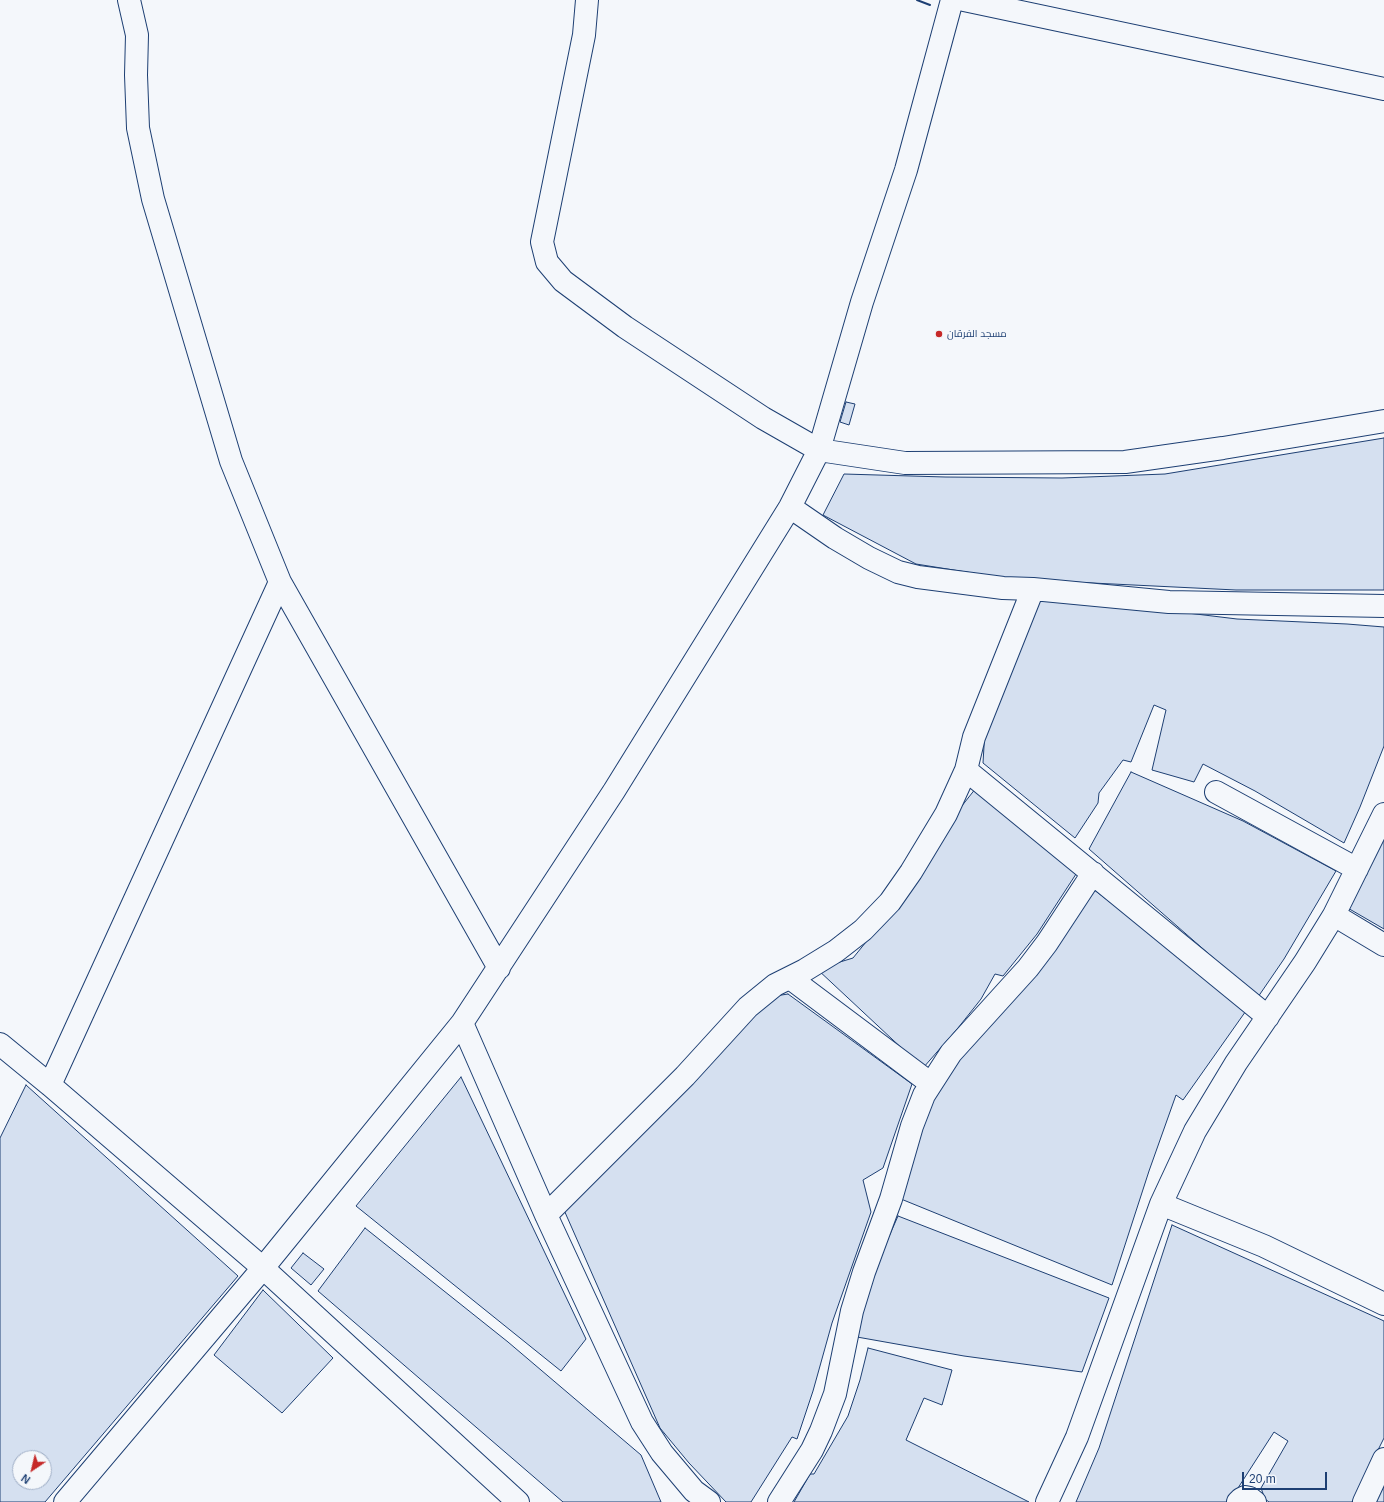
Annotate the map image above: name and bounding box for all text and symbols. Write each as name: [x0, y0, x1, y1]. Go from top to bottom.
place label: مسجد الفرقان: [947, 328, 1007, 340]
marker: مسجد الفرقان: [934, 329, 944, 339]
north arrow: [12, 1450, 52, 1490]
scale bar: [1244, 1464, 1329, 1490]
text: N: [19, 1472, 32, 1486]
text: 20 m: [1249, 1472, 1276, 1486]

